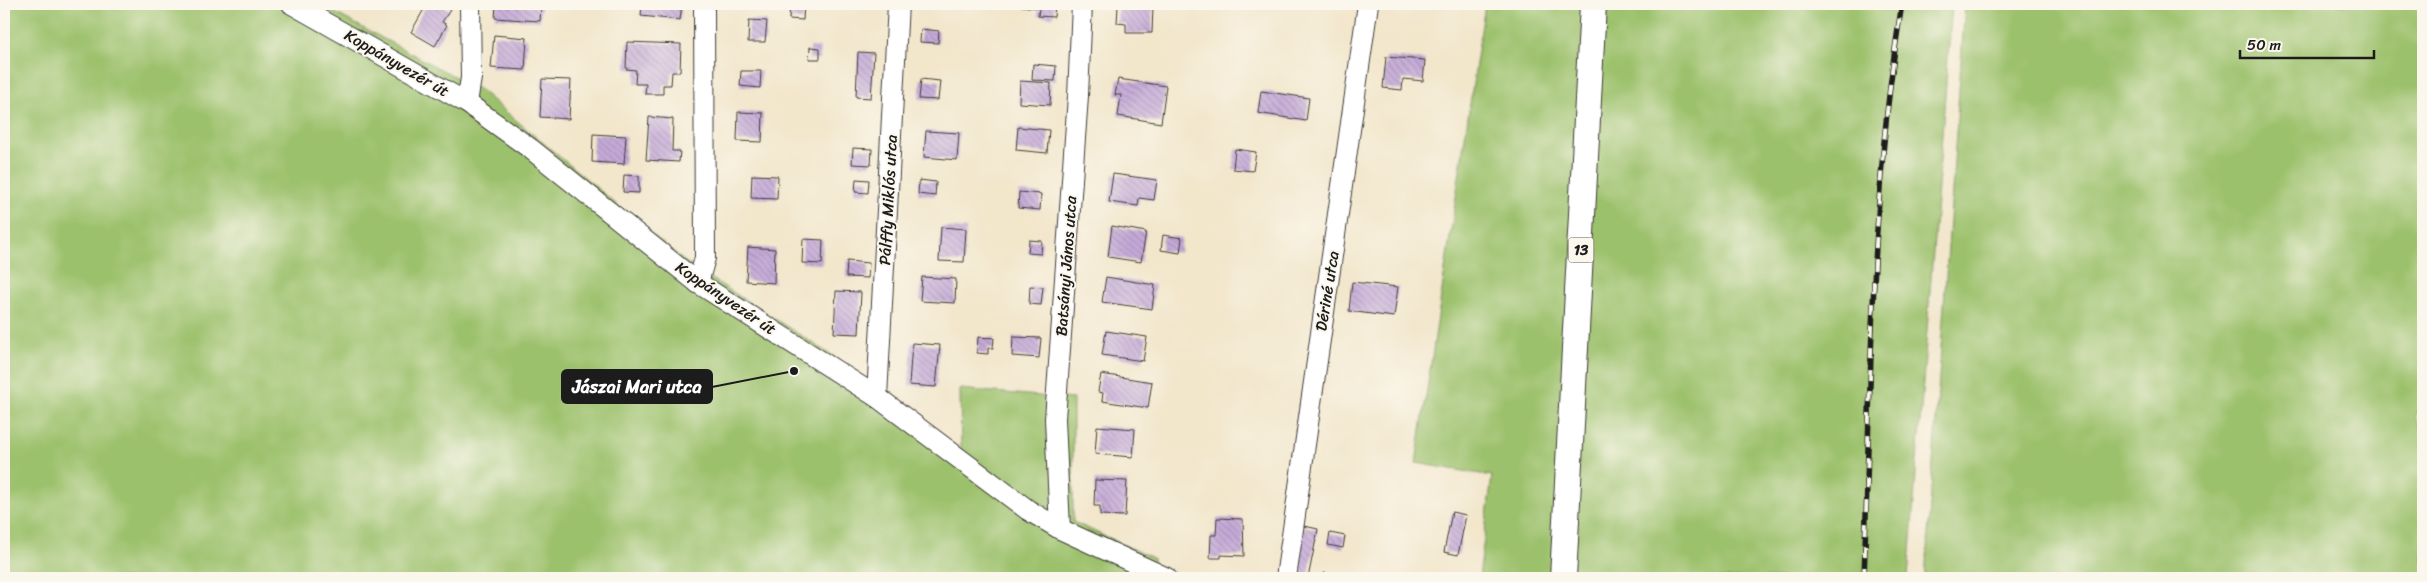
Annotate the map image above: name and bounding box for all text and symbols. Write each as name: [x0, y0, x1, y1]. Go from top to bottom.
street label: Koppányvezér út: [339, 21, 455, 105]
scale bar: [2240, 28, 2373, 60]
text: 50 m: [2247, 32, 2282, 58]
street label: Pálffy Miklós utca: [870, 134, 906, 266]
street label: Batsányi János utca: [1047, 194, 1085, 337]
road number: 13: [1568, 238, 1594, 262]
street label: Dériné utca: [1306, 249, 1348, 333]
street label: Koppányvezér út: [669, 253, 783, 343]
callout: Jászai Mari utca: [562, 370, 712, 403]
text: Jászai Mari utca: [571, 371, 703, 403]

